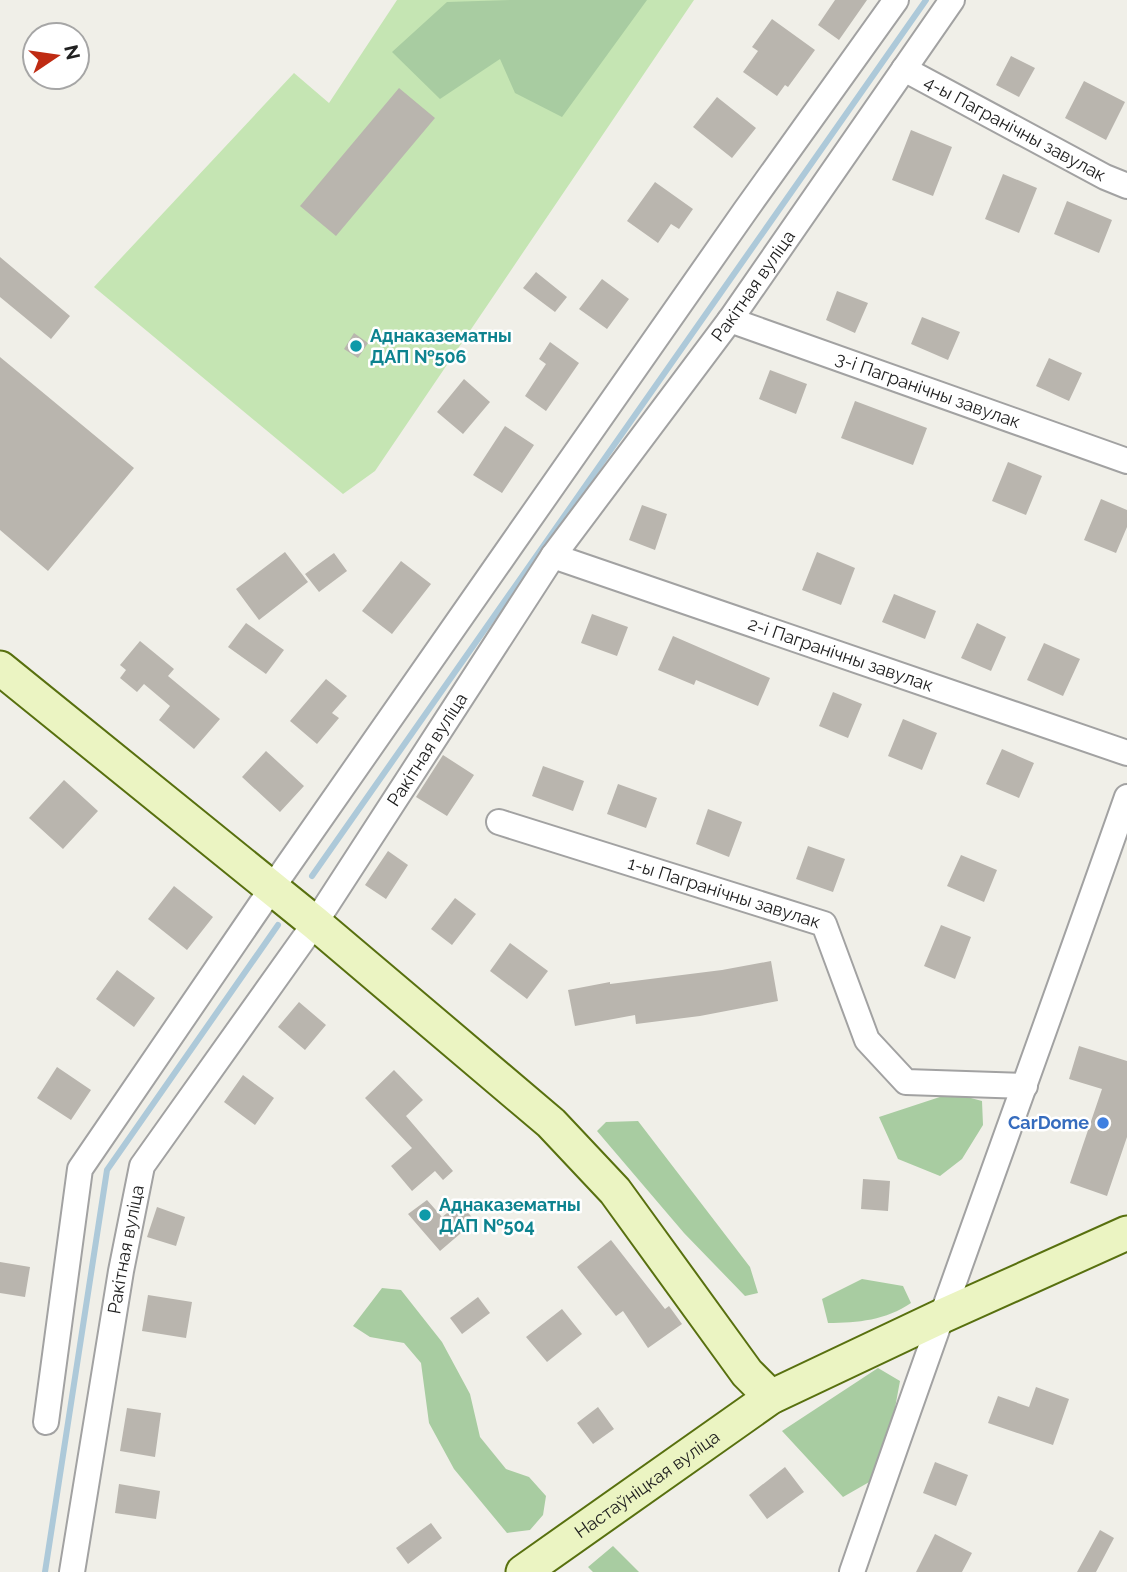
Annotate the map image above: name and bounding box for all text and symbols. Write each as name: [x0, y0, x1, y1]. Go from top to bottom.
north arrow: [21, 21, 91, 91]
text: N: [60, 43, 85, 62]
street label: 4-ы Пагранічны завулак: [921, 71, 1110, 186]
street label: Ракітная вуліца: [707, 226, 799, 345]
place label: Аднаказематны ДАП №506: [370, 325, 512, 367]
marker: Аднаказематны ДАП №506: [348, 338, 364, 354]
street label: 3-і Пагранічны завулак: [833, 347, 1023, 432]
street label: 2-і Пагранічны завулак: [745, 613, 936, 696]
street label: Ракітная вуліца: [383, 689, 471, 810]
street label: 1-ы Пагранічны завулак: [625, 852, 823, 932]
place label: CarDome: [1008, 1112, 1089, 1133]
marker: CarDome: [1095, 1115, 1111, 1131]
street label: Ракітная вуліца: [103, 1183, 148, 1315]
place label: Аднаказематны ДАП №504: [439, 1194, 581, 1236]
marker: Аднаказематны ДАП №504: [417, 1207, 433, 1223]
street label: Настаўніцкая вуліца: [570, 1426, 723, 1542]

